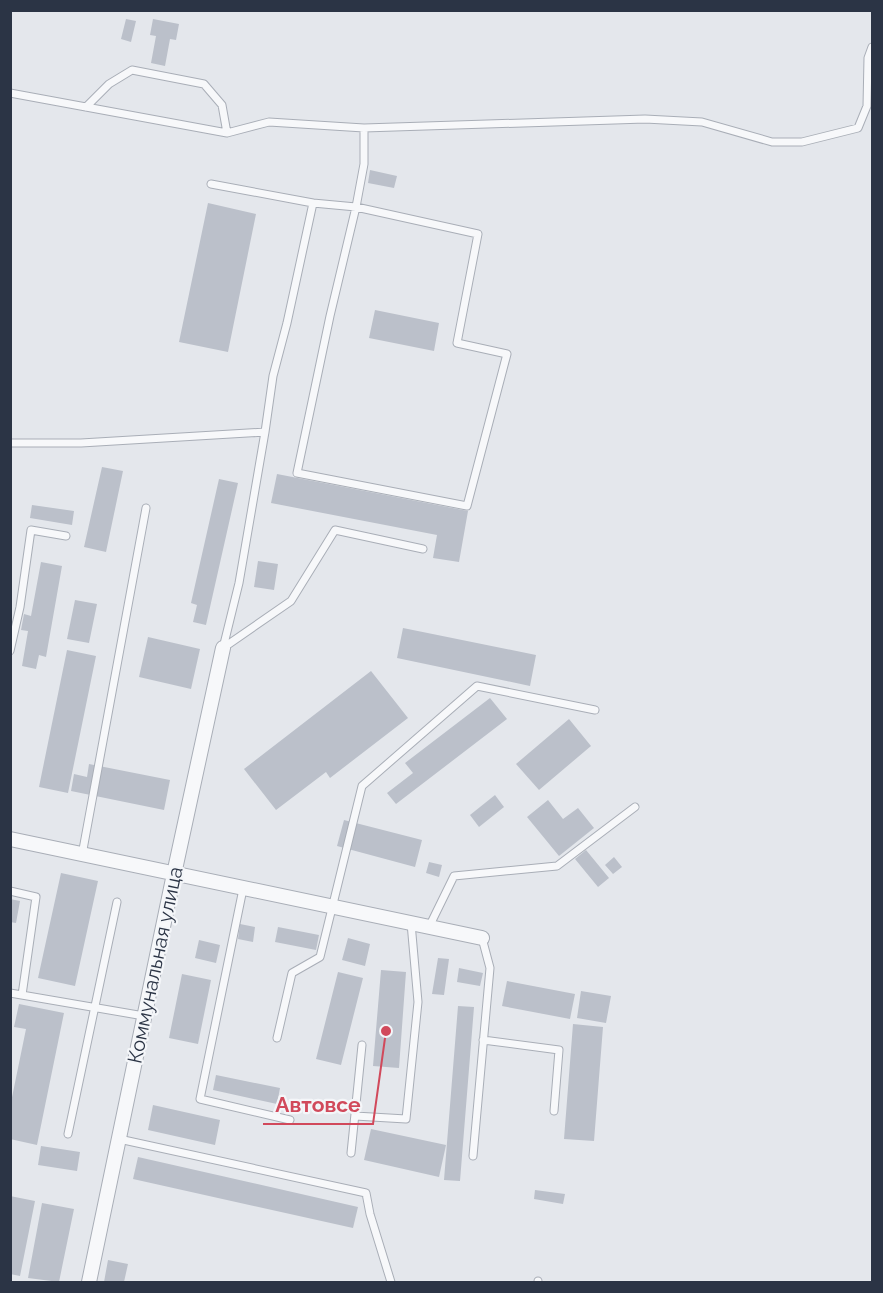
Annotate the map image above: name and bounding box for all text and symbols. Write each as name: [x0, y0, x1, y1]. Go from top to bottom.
street label: Коммунальная улица: [122, 864, 188, 1066]
callout: Автовсе: [263, 1085, 373, 1124]
text: Автовсе: [275, 1092, 361, 1117]

